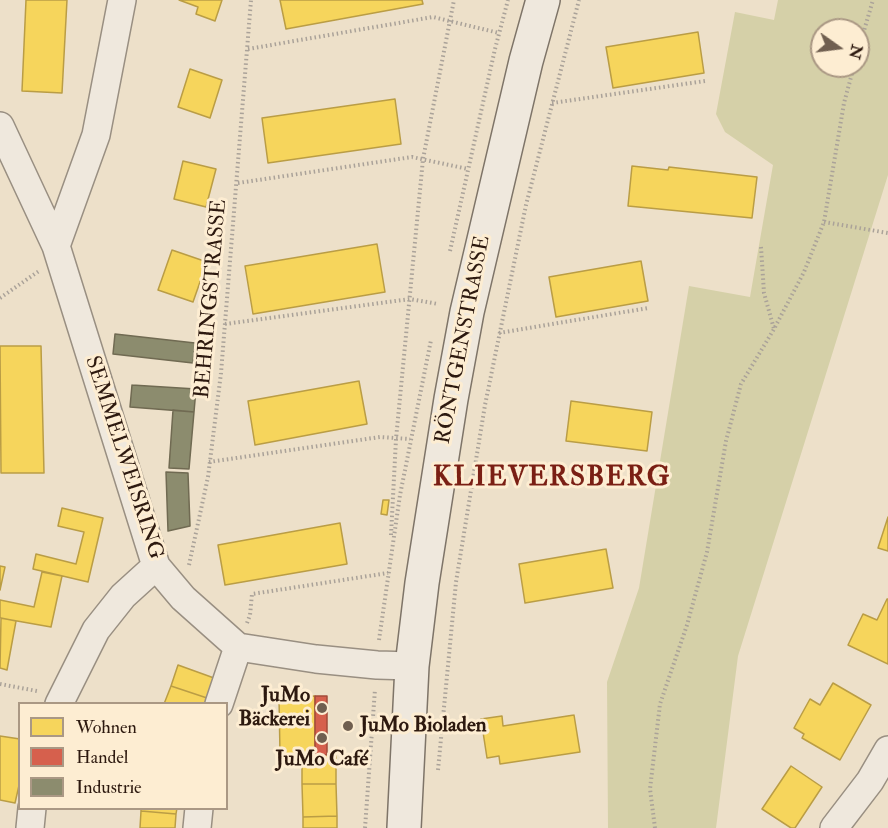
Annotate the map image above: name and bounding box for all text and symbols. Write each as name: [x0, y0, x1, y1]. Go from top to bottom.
north arrow: [810, 18, 870, 78]
text: N: [844, 42, 867, 61]
street label: BEHRINGSTRASSE: [191, 198, 233, 400]
street label: RÖNTGENSTRASSE: [431, 234, 497, 446]
street label: SEMMELWEISRING: [78, 353, 168, 563]
district label: KLIEVERSBERG: [433, 463, 671, 495]
place label: JuMo Bäckerei: [238, 683, 310, 733]
marker: JuMo Bäckerei: [315, 701, 329, 715]
legend: [18, 702, 228, 810]
place label: JuMo Bioladen: [360, 713, 486, 739]
text: Wohnen: [76, 716, 137, 739]
marker: JuMo Bioladen: [341, 719, 355, 733]
marker: JuMo Café: [315, 731, 329, 745]
text: Handel: [76, 746, 128, 769]
place label: JuMo Café: [276, 747, 368, 773]
text: Industrie: [76, 776, 142, 799]

